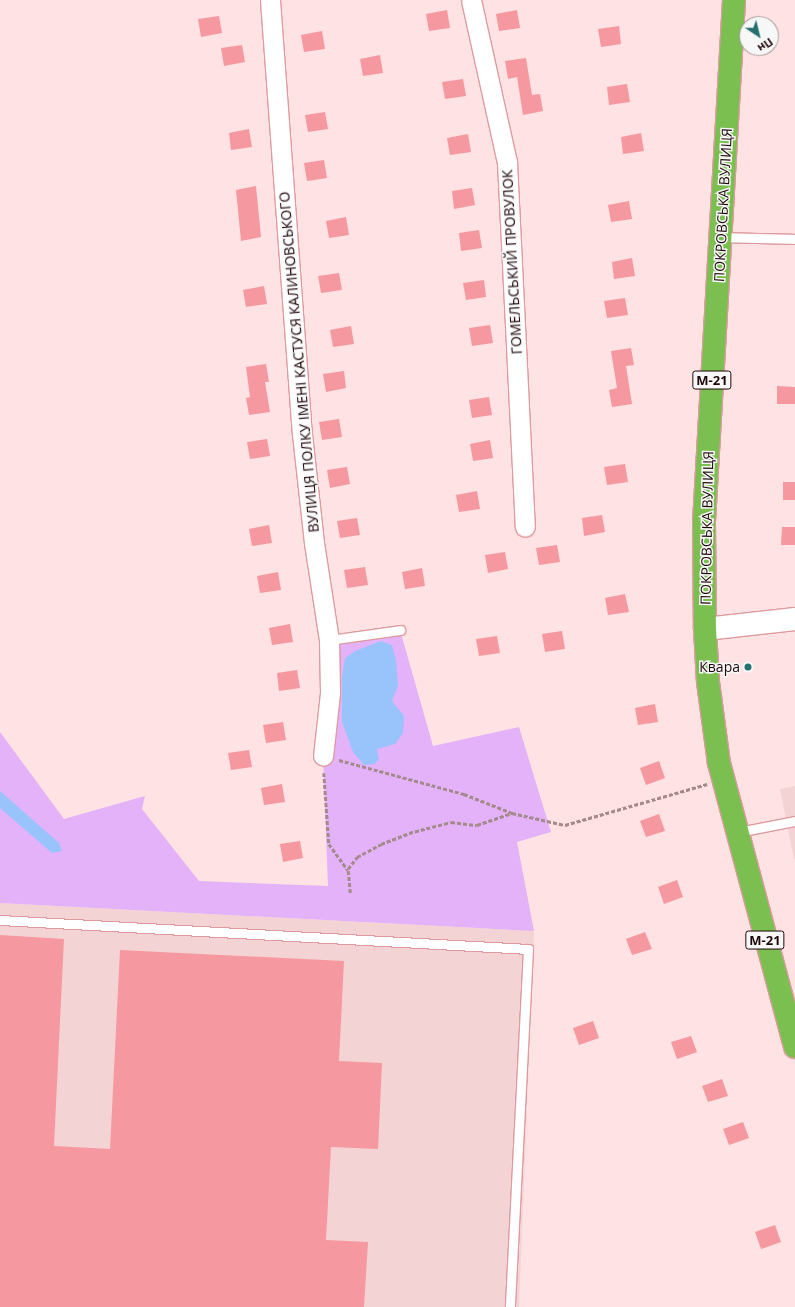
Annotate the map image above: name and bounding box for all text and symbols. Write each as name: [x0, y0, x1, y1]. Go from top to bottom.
north arrow: [739, 16, 779, 56]
text: Пн: [755, 35, 776, 56]
street label: ПОКРОВСЬКА ВУЛИЦЯ: [711, 128, 735, 282]
street label: ГОМЕЛЬСЬКИЙ ПРОВУЛОК: [499, 169, 525, 355]
street label: ВУЛИЦЯ ПОЛКУ ІМЕНІ КАСТУСЯ КАЛИНОВСЬКОГО: [276, 191, 322, 533]
road number: М-21: [692, 369, 732, 391]
street label: ПОКРОВСЬКА ВУЛИЦЯ: [697, 451, 717, 605]
place label: Квара: [699, 659, 740, 675]
marker: Квара: [743, 662, 753, 672]
road number: М-21: [745, 929, 785, 951]

